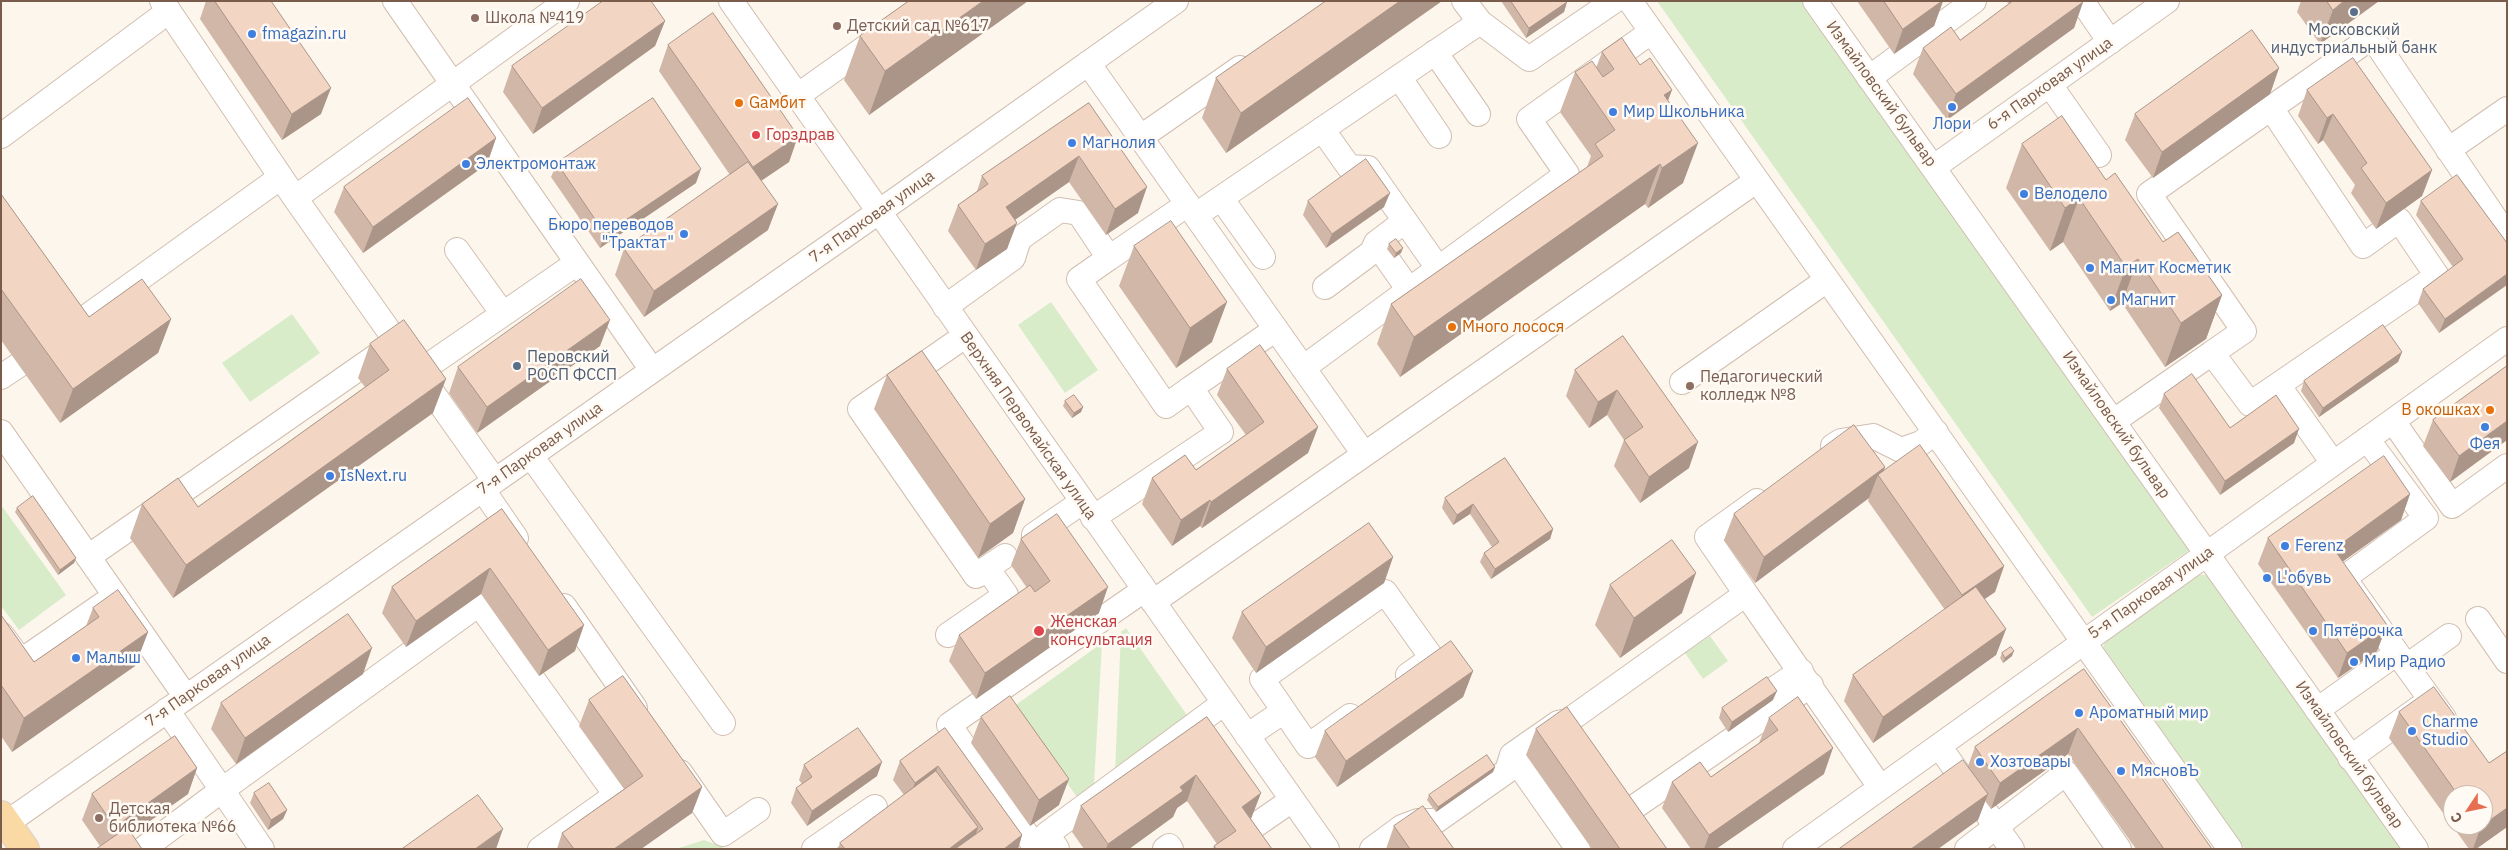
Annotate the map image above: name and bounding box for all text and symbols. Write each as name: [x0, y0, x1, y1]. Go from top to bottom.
marker: Московский индустриальный банк: [2348, 6, 2360, 18]
place label: Школа №419: [485, 8, 584, 28]
marker: Школа №419: [469, 12, 481, 24]
place label: Детский сад №617: [847, 16, 989, 36]
street label: Измайловский бульвар: [1822, 17, 1940, 171]
marker: Детский сад №617: [831, 20, 843, 32]
place label: Московский индустриальный банк: [2271, 20, 2437, 58]
place label: fmagazin.ru: [262, 24, 346, 44]
marker: fmagazin.ru: [246, 28, 258, 40]
street label: 6-я Парковая улица: [1984, 33, 2116, 135]
place label: Gамбит: [749, 93, 806, 113]
marker: Gамбит: [733, 97, 745, 109]
marker: Лори: [1946, 101, 1958, 113]
place label: Мир Школьника: [1623, 102, 1745, 122]
marker: Мир Школьника: [1607, 106, 1619, 118]
place label: Лори: [1933, 114, 1971, 134]
place label: Горздрав: [766, 125, 835, 145]
marker: Горздрав: [750, 129, 762, 141]
place label: Магнолия: [1082, 133, 1156, 153]
marker: Магнолия: [1066, 137, 1078, 149]
place label: Электромонтаж: [476, 154, 596, 174]
marker: Электромонтаж: [460, 158, 472, 170]
street label: 7-я Парковая улица: [806, 166, 938, 268]
place label: Велодело: [2034, 184, 2108, 204]
marker: Велодело: [2018, 188, 2030, 200]
place label: Бюро переводов "Трактат": [548, 215, 674, 253]
marker: Бюро переводов "Трактат": [678, 228, 690, 240]
place label: Магнит Косметик: [2100, 258, 2231, 278]
marker: Магнит Косметик: [2084, 262, 2096, 274]
place label: Магнит: [2121, 290, 2176, 310]
marker: Магнит: [2105, 294, 2117, 306]
place label: Много лосося: [1462, 317, 1564, 337]
marker: Много лосося: [1446, 321, 1458, 333]
street label: Верхняя Первомайская улица: [956, 328, 1100, 524]
place label: Перовский РОСП ФССП: [527, 347, 617, 385]
street label: Измайловский бульвар: [2058, 348, 2174, 502]
marker: Перовский РОСП ФССП: [511, 360, 523, 372]
place label: Педагогический колледж №8: [1700, 367, 1823, 405]
marker: Педагогический колледж №8: [1684, 380, 1696, 392]
street label: 7-я Парковая улица: [474, 398, 606, 500]
place label: В окошках: [2401, 400, 2480, 420]
marker: В окошках: [2484, 404, 2496, 416]
marker: Фея: [2479, 421, 2491, 433]
place label: Фея: [2470, 434, 2500, 454]
place label: IsNext.ru: [340, 466, 407, 486]
marker: IsNext.ru: [324, 470, 336, 482]
place label: Ferenz: [2295, 536, 2343, 556]
marker: Ferenz: [2279, 540, 2291, 552]
street label: 5-я Парковая улица: [2085, 542, 2217, 644]
place label: L'обувь: [2277, 568, 2331, 588]
marker: L'обувь: [2261, 572, 2273, 584]
place label: Женская консультация: [1050, 612, 1153, 650]
place label: Пятёрочка: [2323, 621, 2403, 641]
marker: Женская консультация: [1032, 624, 1046, 638]
marker: Пятёрочка: [2307, 625, 2319, 637]
street label: 7-я Парковая улица: [142, 630, 274, 732]
place label: Малыш: [86, 648, 141, 668]
marker: Малыш: [70, 652, 82, 664]
place label: Мир Радио: [2364, 652, 2446, 672]
marker: Мир Радио: [2348, 656, 2360, 668]
street label: Измайловский бульвар: [2291, 678, 2407, 832]
place label: Ароматный мир: [2089, 703, 2208, 723]
marker: Ароматный мир: [2073, 707, 2085, 719]
place label: Charme Studio: [2422, 712, 2478, 750]
marker: Charme Studio: [2406, 725, 2418, 737]
place label: Хозтовары: [1990, 752, 2071, 772]
marker: Хозтовары: [1974, 756, 1986, 768]
place label: МясновЪ: [2131, 761, 2199, 781]
marker: МясновЪ: [2115, 765, 2127, 777]
north arrow: [2443, 785, 2493, 835]
place label: Детская библиотека №66: [109, 799, 236, 837]
text: С: [2446, 809, 2466, 827]
marker: Детская библиотека №66: [93, 812, 105, 824]

